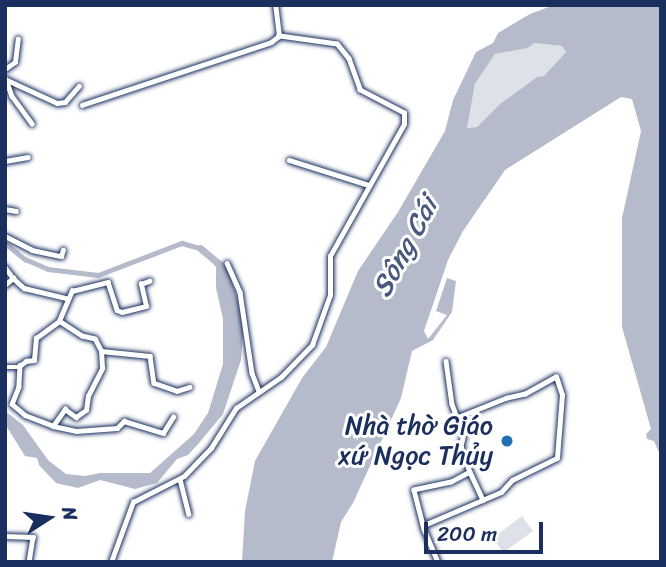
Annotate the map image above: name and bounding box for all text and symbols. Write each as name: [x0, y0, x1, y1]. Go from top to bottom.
water label: Sông Cái: [365, 192, 445, 302]
place label: Nhà thờ Giáo xứ Ngọc Thủy: [337, 410, 493, 472]
marker: Nhà thờ Giáo xứ Ngọc Thủy: [499, 433, 515, 449]
north arrow: [14, 483, 84, 553]
text: N: [53, 504, 88, 523]
scale bar: [428, 508, 547, 552]
text: 200 m: [437, 515, 497, 553]

